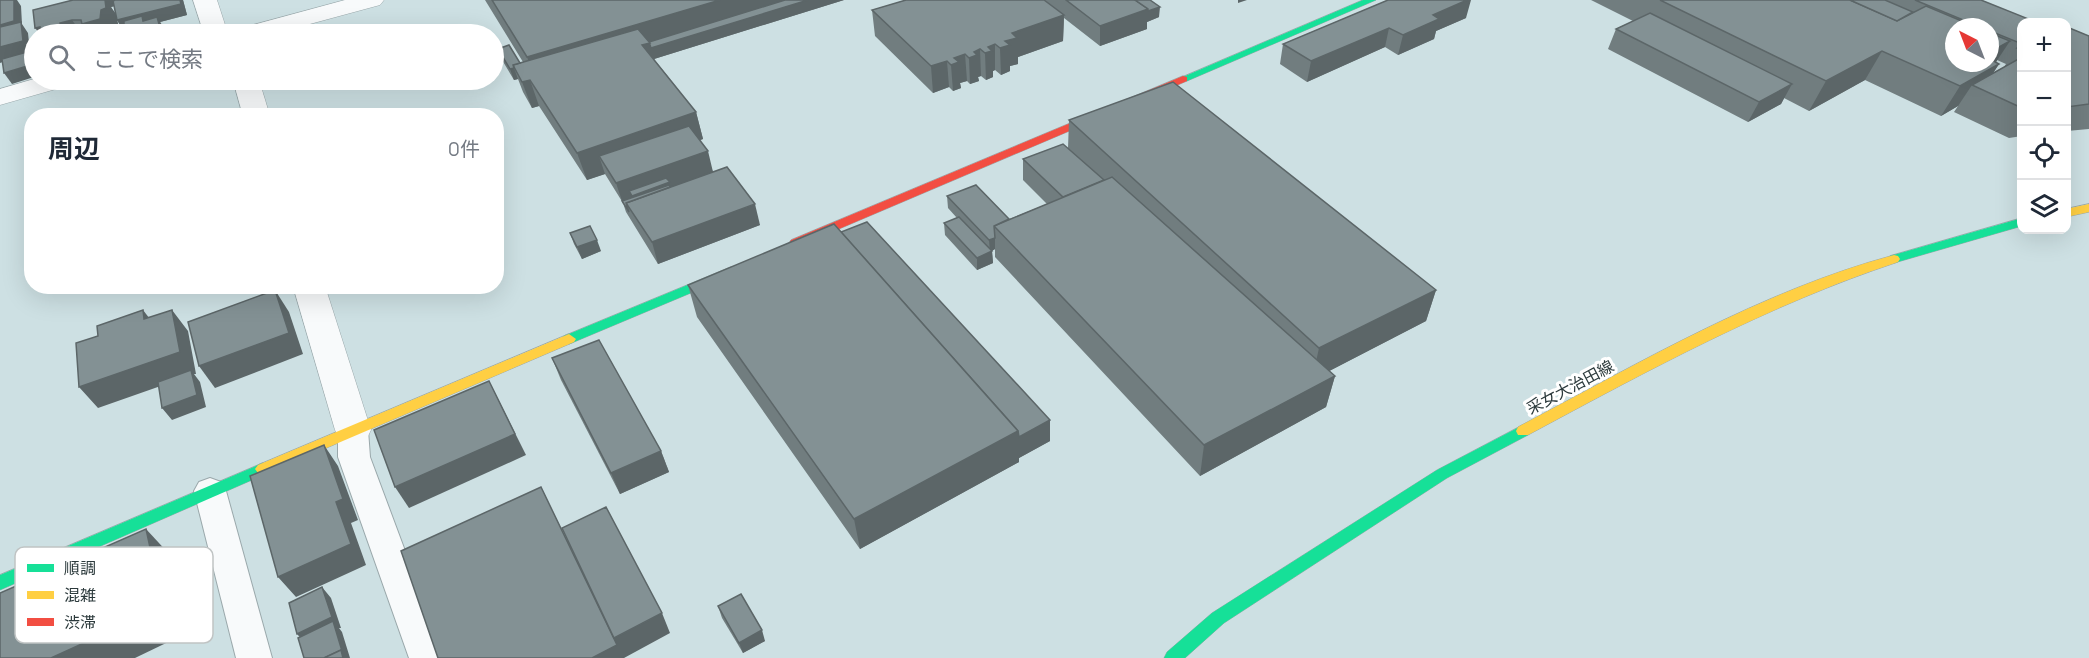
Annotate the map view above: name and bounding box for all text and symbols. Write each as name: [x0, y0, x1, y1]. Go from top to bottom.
north arrow: [1945, 18, 1999, 72]
map controls: [2017, 18, 2071, 234]
button: +: [2017, 18, 2071, 72]
search box: [24, 24, 504, 90]
icon: search: [45, 41, 78, 74]
text: ここで検索: [93, 44, 203, 74]
button: −: [2017, 72, 2071, 126]
button: locate: [2017, 126, 2071, 180]
text: 周辺: [48, 130, 100, 166]
text: 0件: [448, 135, 480, 162]
button: layers: [2017, 180, 2071, 234]
street label: 采女大治田線: [1522, 355, 1618, 419]
legend: [15, 547, 213, 643]
text: 順調: [64, 557, 96, 579]
text: 混雑: [64, 584, 96, 606]
text: 渋滞: [64, 611, 96, 633]

